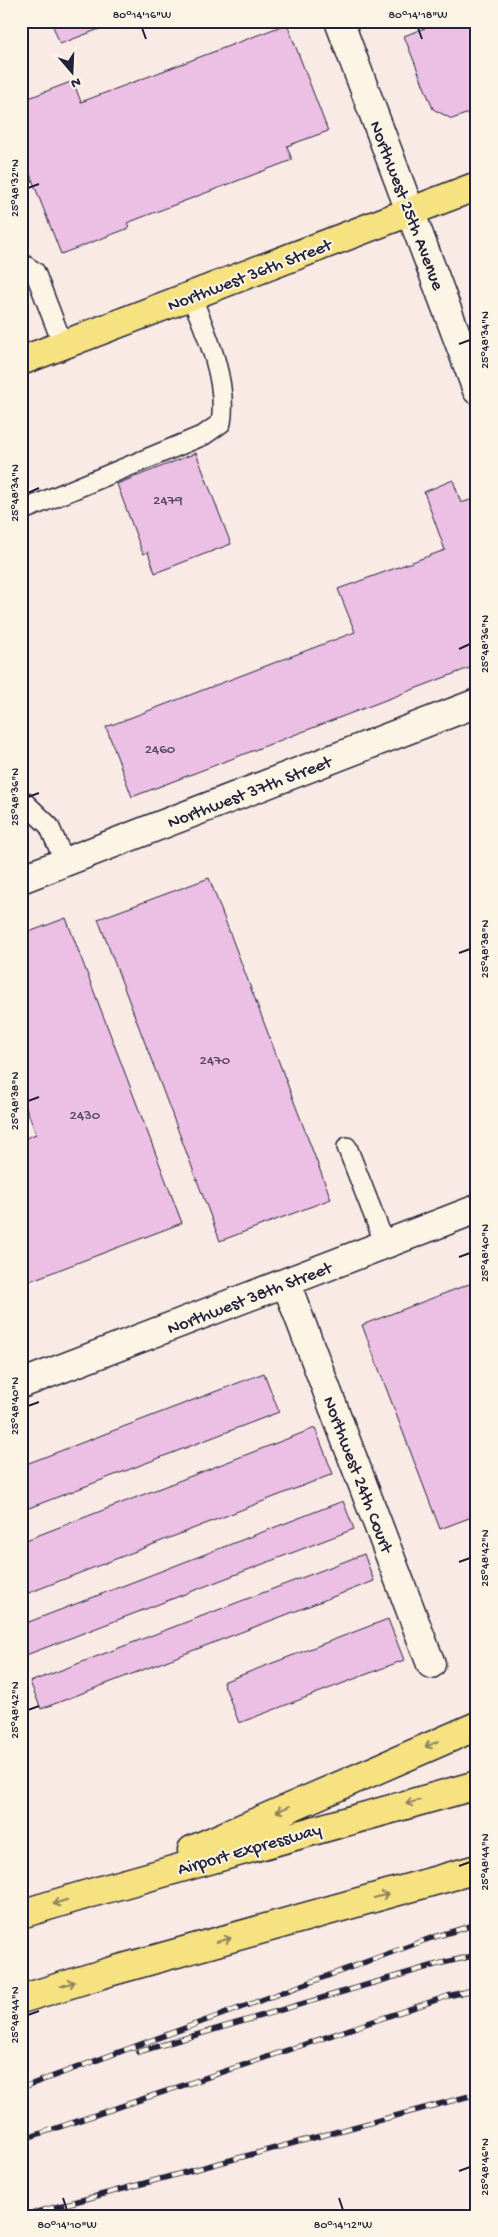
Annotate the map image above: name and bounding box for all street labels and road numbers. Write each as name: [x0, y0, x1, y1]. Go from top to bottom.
street label: Northwest 25th Avenue: [364, 118, 448, 294]
street label: Northwest 36th Street: [165, 235, 336, 317]
street label: Northwest 37th Street: [165, 752, 336, 834]
street label: Northwest 38th Street: [165, 1258, 337, 1340]
street label: Northwest 24th Court: [317, 1394, 397, 1558]
street label: Airport Expressway: [175, 1820, 324, 1881]

